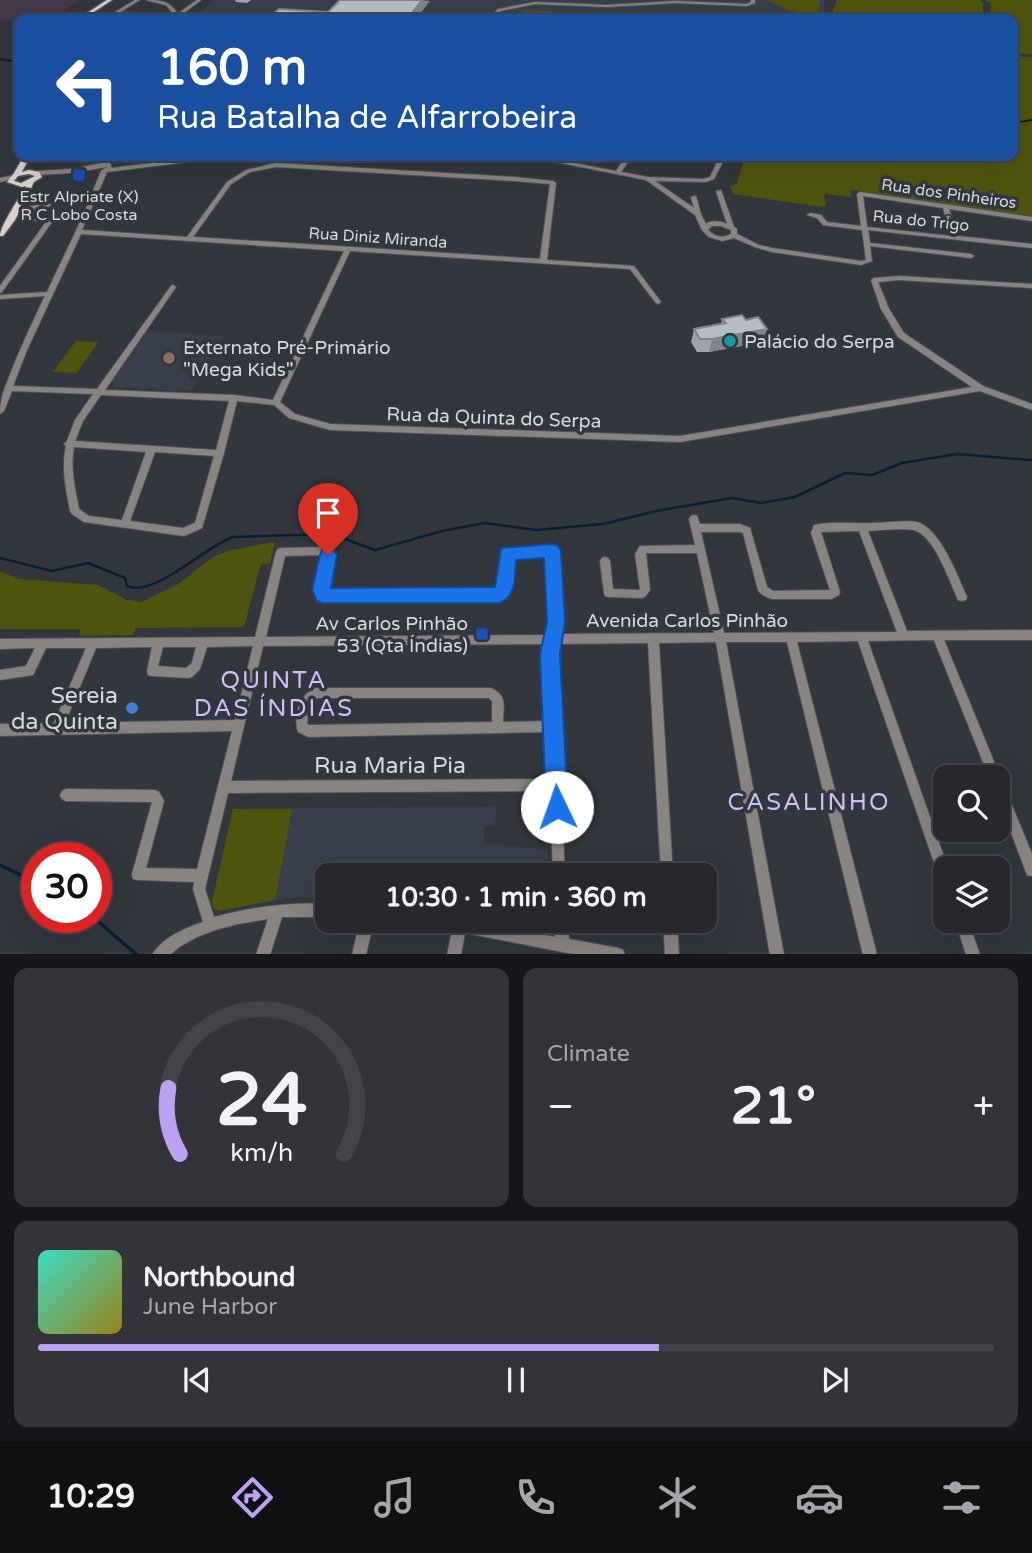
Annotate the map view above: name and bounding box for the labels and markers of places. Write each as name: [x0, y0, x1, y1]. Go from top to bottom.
marker: Estr Alpriate (X) R C Lobo Costa: [71, 167, 87, 183]
place label: Estr Alpriate (X) R C Lobo Costa: [20, 187, 138, 225]
place label: Palácio do Serpa: [744, 331, 895, 353]
marker: Palácio do Serpa: [722, 333, 738, 349]
place label: Externato Pré-Primário "Mega Kids": [183, 337, 391, 381]
marker: Externato Pré-Primário "Mega Kids": [161, 350, 177, 366]
pin: [298, 483, 358, 555]
place label: Av Carlos Pinhão 53 (Qta Índias): [315, 613, 468, 657]
marker: Av Carlos Pinhão 53 (Qta Índias): [474, 626, 490, 642]
place label: Sereia da Quinta: [11, 682, 118, 736]
marker: Sereia da Quinta: [124, 700, 140, 716]

